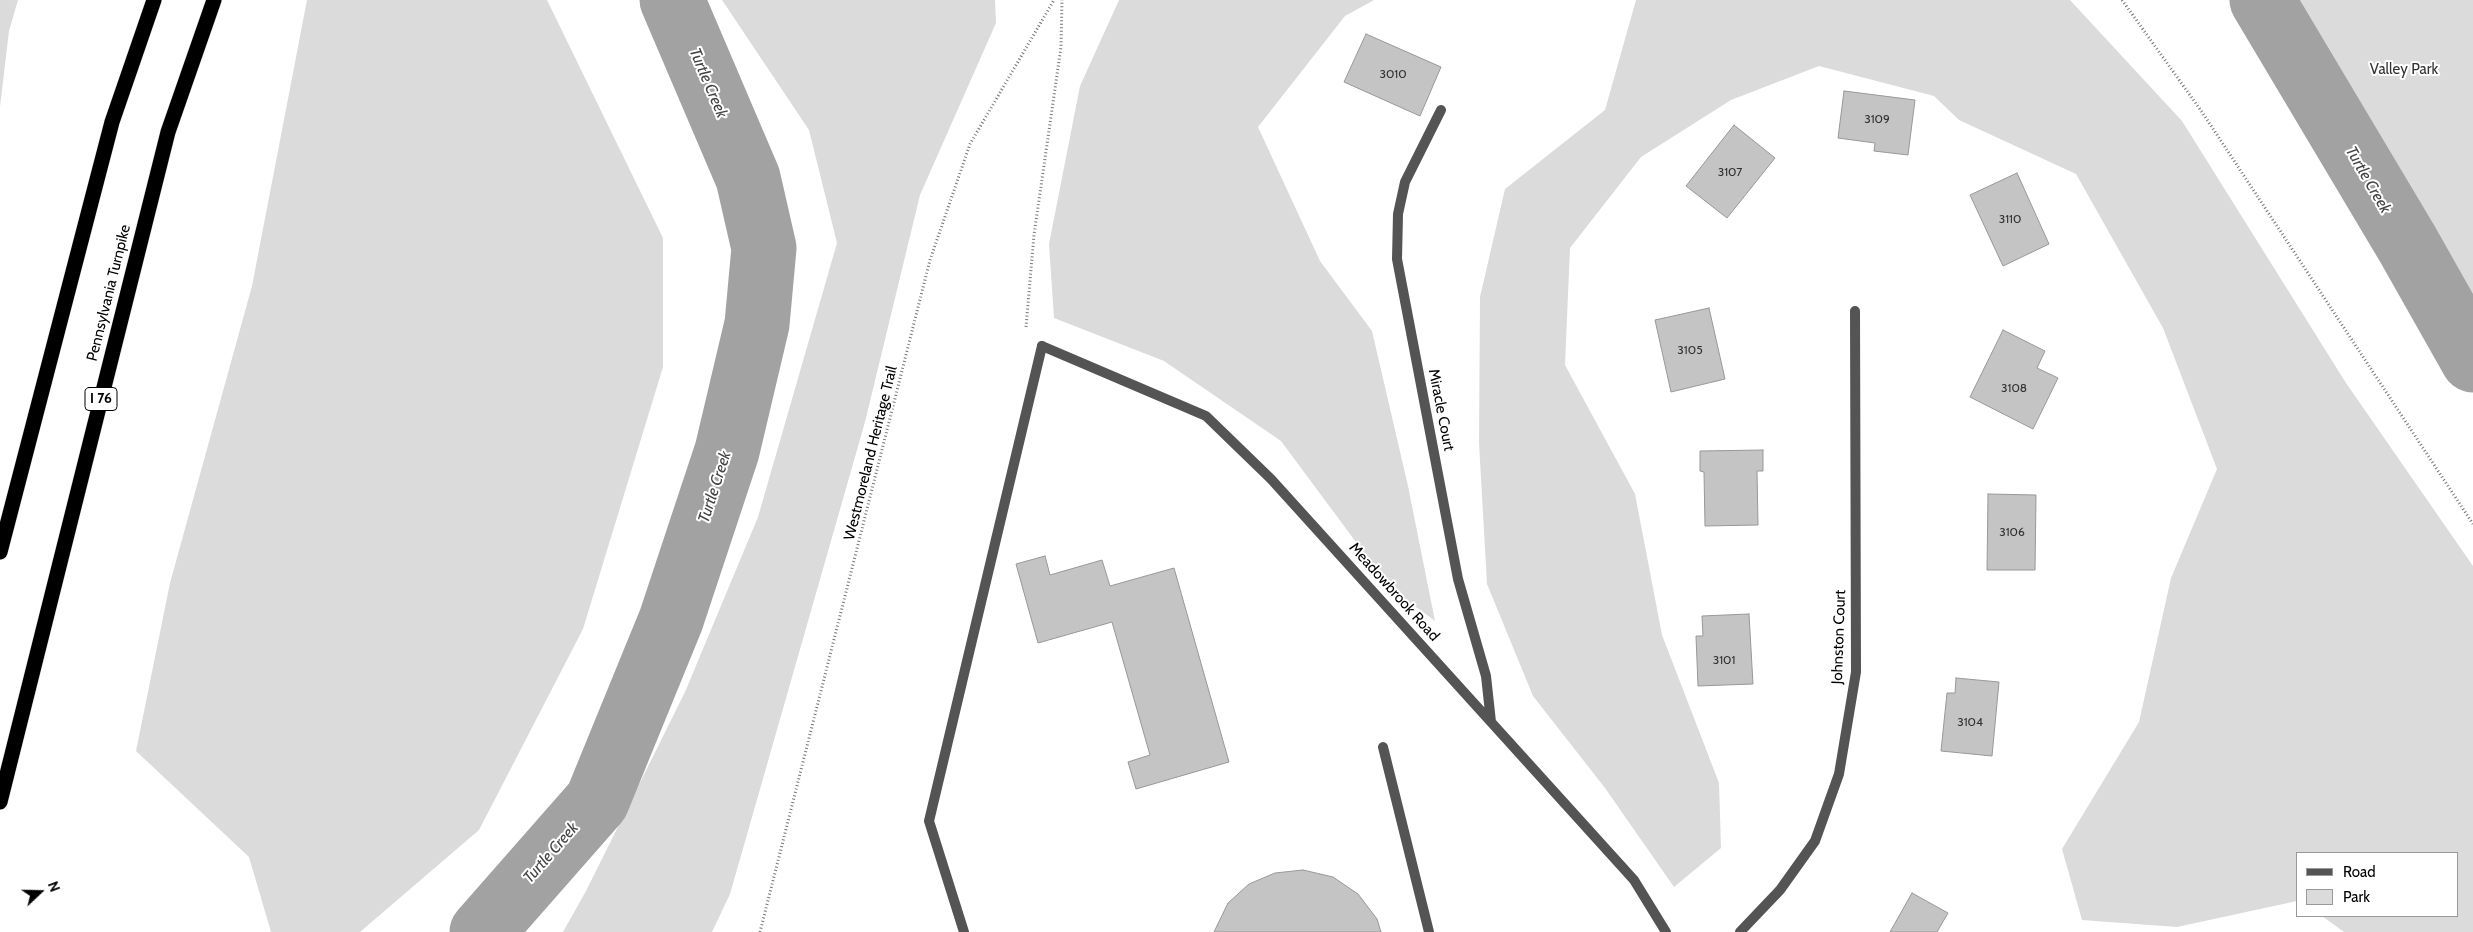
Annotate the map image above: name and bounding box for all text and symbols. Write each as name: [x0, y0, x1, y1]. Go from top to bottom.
water label: Turtle Creek: [685, 45, 731, 121]
park label: Valley Park: [2370, 61, 2438, 79]
house number: 3010: [1379, 67, 1407, 81]
house number: 3109: [1864, 112, 1890, 126]
water label: Turtle Creek: [2341, 143, 2395, 217]
house number: 3107: [1718, 165, 1742, 179]
house number: 3110: [1999, 212, 2021, 226]
street label: Pennsylvania Turnpike: [83, 223, 135, 363]
house number: 3105: [1677, 343, 1703, 357]
street label: Westmoreland Heritage Trail: [841, 364, 901, 542]
street label: Miracle Court: [1424, 367, 1458, 453]
house number: 3108: [2001, 381, 2027, 395]
road number: I 76: [85, 388, 117, 410]
water label: Turtle Creek: [694, 449, 736, 525]
house number: 3106: [1999, 525, 2025, 539]
street label: Meadowbrook Road: [1345, 539, 1443, 645]
street label: Johnston Court: [1828, 589, 1850, 685]
house number: 3101: [1713, 653, 1735, 667]
house number: 3104: [1957, 715, 1983, 729]
water label: Turtle Creek: [519, 819, 583, 887]
legend: [2296, 852, 2458, 917]
text: Road: [2343, 863, 2376, 881]
north arrow: [15, 867, 65, 917]
text: N: [44, 879, 64, 894]
text: Park: [2343, 888, 2370, 906]

